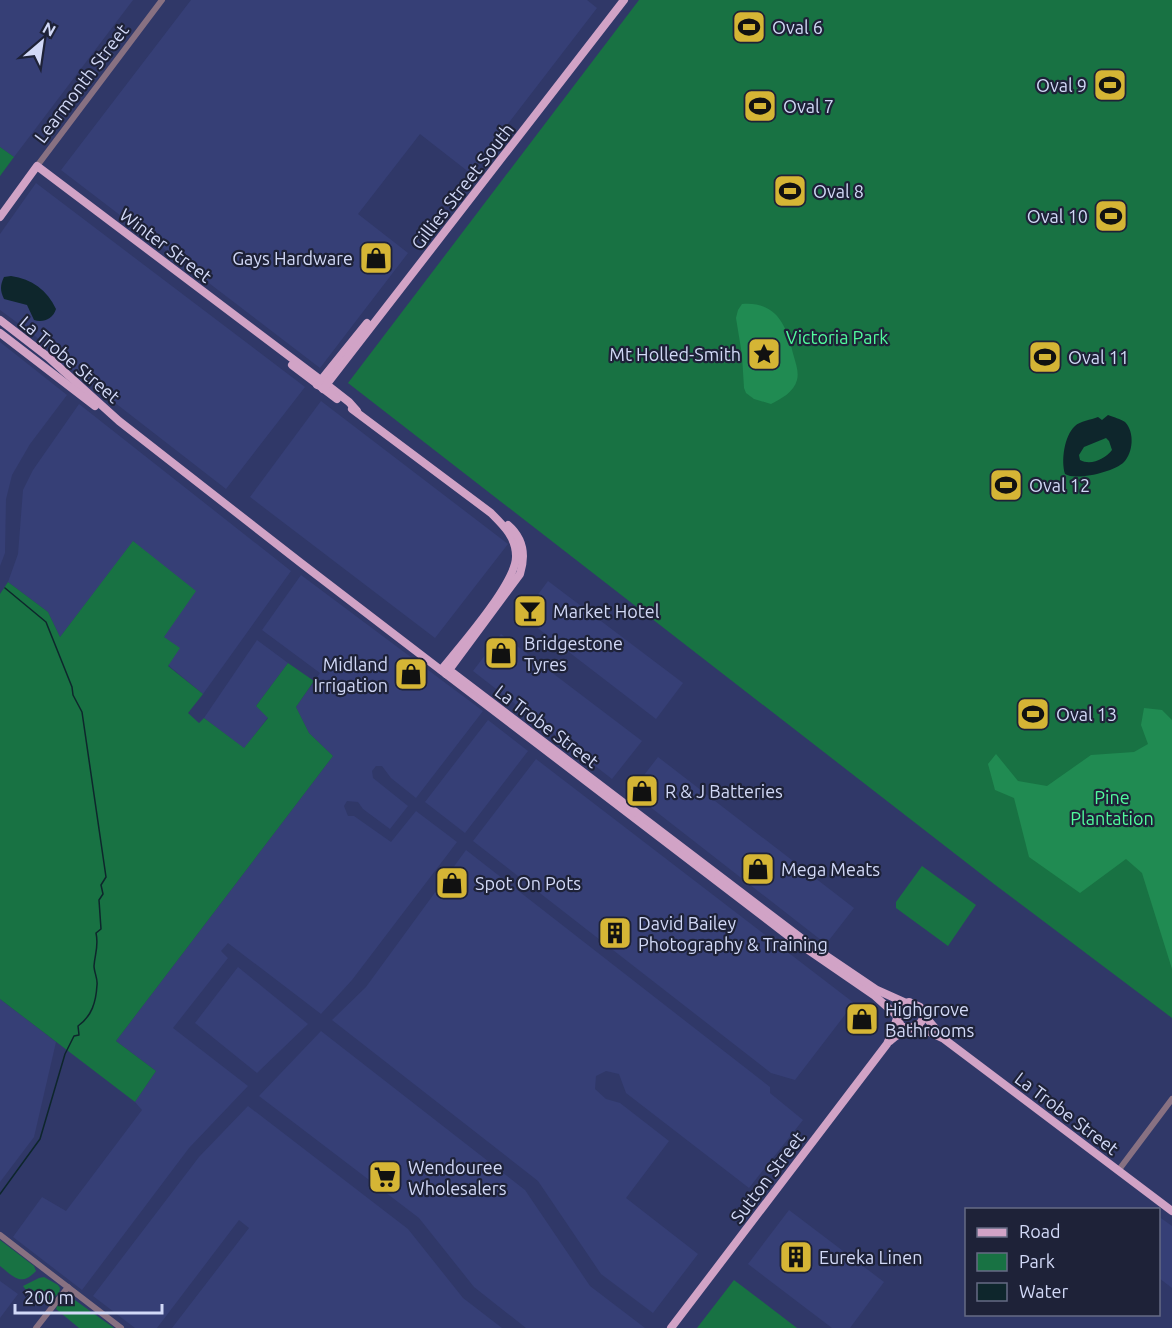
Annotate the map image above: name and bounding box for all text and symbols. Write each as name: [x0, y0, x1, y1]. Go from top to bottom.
sports icon: Oval 6: [731, 9, 767, 45]
north arrow: [12, 12, 72, 72]
place label: Oval 6: [772, 17, 823, 37]
text: N: [40, 18, 59, 40]
street label: Learmonth Street: [30, 20, 132, 146]
sports icon: Oval 9: [1092, 67, 1128, 103]
place label: Oval 9: [1036, 75, 1087, 95]
sports icon: Oval 7: [742, 88, 778, 124]
place label: Oval 7: [783, 96, 834, 116]
street label: Gillies Street South: [407, 119, 517, 253]
sports icon: Oval 8: [772, 173, 808, 209]
place label: Oval 8: [813, 181, 864, 201]
sports icon: Oval 10: [1093, 198, 1129, 234]
street label: Winter Street: [116, 204, 216, 286]
place label: Oval 10: [1027, 206, 1088, 226]
shop icon: Gays Hardware: [358, 240, 394, 276]
place label: Gays Hardware: [232, 248, 353, 268]
street label: La Trobe Street: [16, 311, 124, 407]
park label: Victoria Park: [786, 327, 888, 347]
place icon: Mt Holled-Smith: [746, 336, 782, 372]
sports icon: Oval 11: [1027, 339, 1063, 375]
place label: Mt Holled-Smith: [609, 344, 741, 364]
place label: Oval 11: [1068, 347, 1129, 367]
sports icon: Oval 12: [988, 467, 1024, 503]
place label: Oval 12: [1029, 475, 1090, 495]
bar icon: Market Hotel: [512, 593, 548, 629]
place label: Market Hotel: [553, 601, 660, 621]
place label: Bridgestone Tyres: [524, 633, 623, 674]
shop icon: Bridgestone Tyres: [483, 635, 519, 671]
place label: Midland Irrigation: [314, 654, 388, 695]
shop icon: Midland Irrigation: [393, 656, 429, 692]
street label: La Trobe Street: [491, 681, 603, 771]
sports icon: Oval 13: [1015, 696, 1051, 732]
place label: Oval 13: [1056, 704, 1117, 724]
shop icon: R & J Batteries: [624, 773, 660, 809]
place label: R & J Batteries: [665, 781, 783, 801]
park label: Pine Plantation: [1070, 787, 1154, 828]
shop icon: Mega Meats: [740, 851, 776, 887]
place label: Mega Meats: [781, 859, 880, 879]
shop icon: Spot On Pots: [434, 865, 470, 901]
place label: Spot On Pots: [475, 873, 581, 893]
place label: David Bailey Photography & Training: [638, 913, 828, 954]
building icon: David Bailey Photography & Training: [597, 915, 633, 951]
place label: Highgrove Bathrooms: [885, 999, 974, 1040]
shop icon: Highgrove Bathrooms: [844, 1001, 880, 1037]
street label: La Trobe Street: [1011, 1068, 1123, 1158]
street label: Sutton Street: [726, 1127, 808, 1227]
place label: Wendouree Wholesalers: [408, 1157, 507, 1198]
supermarket icon: Wendouree Wholesalers: [367, 1159, 403, 1195]
legend: [965, 1208, 1160, 1316]
text: Road: [1019, 1221, 1061, 1241]
building icon: Eureka Linen: [778, 1239, 814, 1275]
place label: Eureka Linen: [819, 1247, 922, 1267]
text: Park: [1019, 1251, 1055, 1271]
scale bar: [15, 1277, 162, 1315]
text: Water: [1019, 1281, 1069, 1301]
text: 200 m: [24, 1287, 74, 1307]

